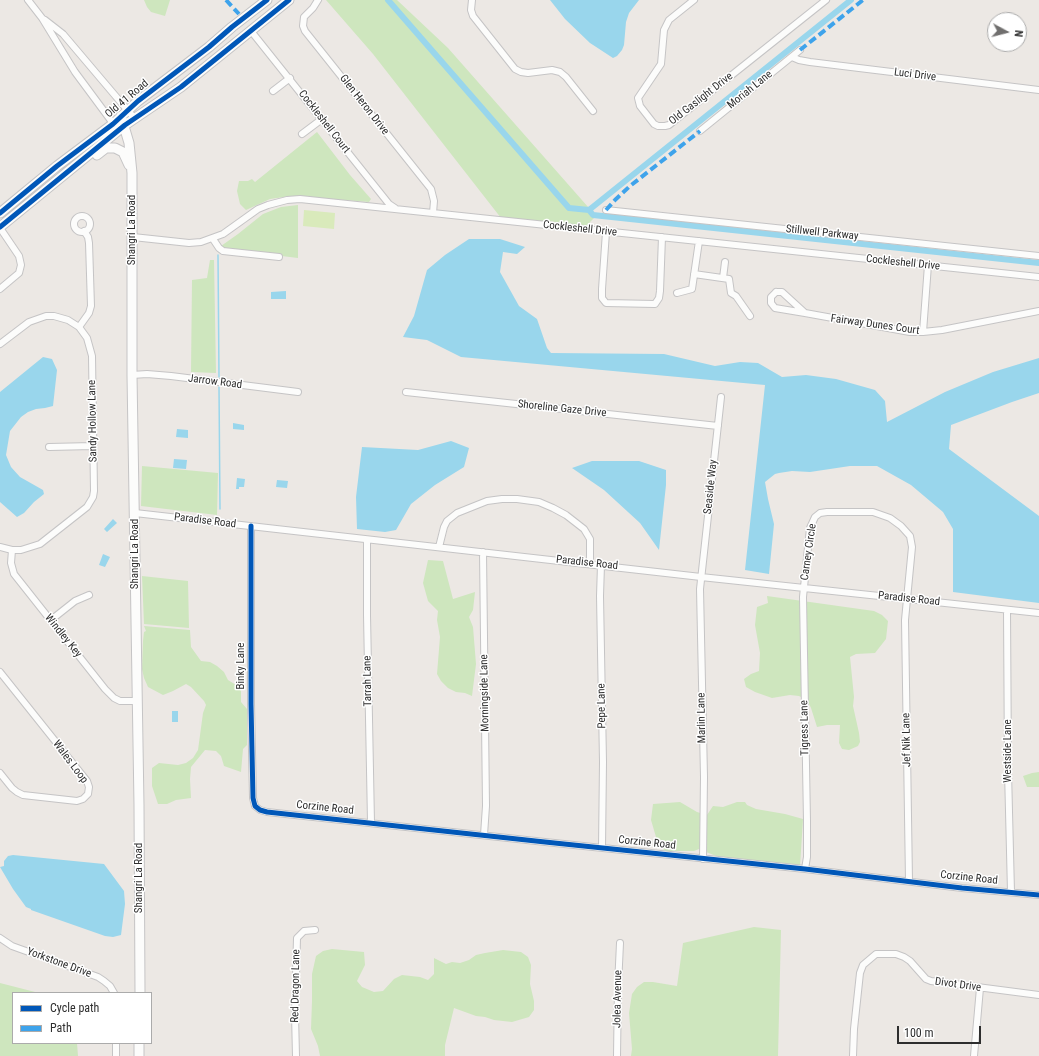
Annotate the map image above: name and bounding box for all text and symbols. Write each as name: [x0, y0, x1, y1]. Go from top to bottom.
north arrow: [987, 12, 1027, 52]
text: N: [1012, 29, 1025, 38]
street label: Luci Drive: [893, 66, 937, 84]
street label: Moriah Lane: [725, 68, 775, 112]
street label: Old Gaslight Drive: [666, 70, 736, 128]
street label: Glen Heron Drive: [336, 72, 392, 138]
street label: Old 41 Road: [103, 77, 151, 121]
street label: Cockleshell Court: [295, 88, 353, 156]
street label: Shangri La Road: [125, 195, 139, 265]
street label: Cockleshell Drive: [542, 219, 618, 239]
street label: Stillwell Parkway: [785, 223, 859, 243]
street label: Cockleshell Drive: [865, 253, 941, 273]
street label: Fairway Dunes Court: [830, 312, 920, 338]
street label: Jarrow Road: [187, 372, 243, 392]
street label: Sandy Hollow Lane: [86, 380, 100, 462]
street label: Shoreline Gaze Drive: [517, 398, 607, 420]
street label: Seaside Way: [702, 459, 720, 515]
street label: Paradise Road: [173, 511, 237, 531]
street label: Shangri La Road: [128, 519, 142, 589]
street label: Carney Circle: [798, 523, 820, 581]
street label: Paradise Road: [555, 553, 619, 573]
street label: Paradise Road: [877, 589, 941, 609]
street label: Windley Key: [42, 612, 84, 660]
street label: Binky Lane: [234, 643, 248, 689]
street label: Morningside Lane: [478, 654, 492, 732]
street label: Tarrah Lane: [361, 655, 375, 707]
street label: Pepe Lane: [595, 683, 609, 729]
street label: Marlin Lane: [695, 692, 709, 744]
street label: Tigress Lane: [798, 700, 812, 756]
street label: Jef Nik Lane: [900, 713, 914, 767]
street label: Westside Lane: [1001, 719, 1015, 783]
street label: Wales Loop: [50, 738, 90, 786]
street label: Corzine Road: [296, 798, 354, 818]
street label: Corzine Road: [618, 833, 676, 853]
street label: Shangri La Road: [132, 843, 146, 913]
street label: Corzine Road: [940, 868, 998, 888]
street label: Yorkstone Drive: [25, 945, 93, 981]
street label: Red Dragon Lane: [289, 949, 303, 1023]
street label: Jolea Avenue: [611, 970, 625, 1028]
street label: Divot Drive: [934, 975, 982, 995]
legend: [12, 992, 152, 1044]
text: Cycle path: [50, 1001, 99, 1015]
scale bar: [899, 1018, 983, 1044]
text: Path: [50, 1021, 72, 1035]
text: 100 m: [904, 1026, 934, 1040]

